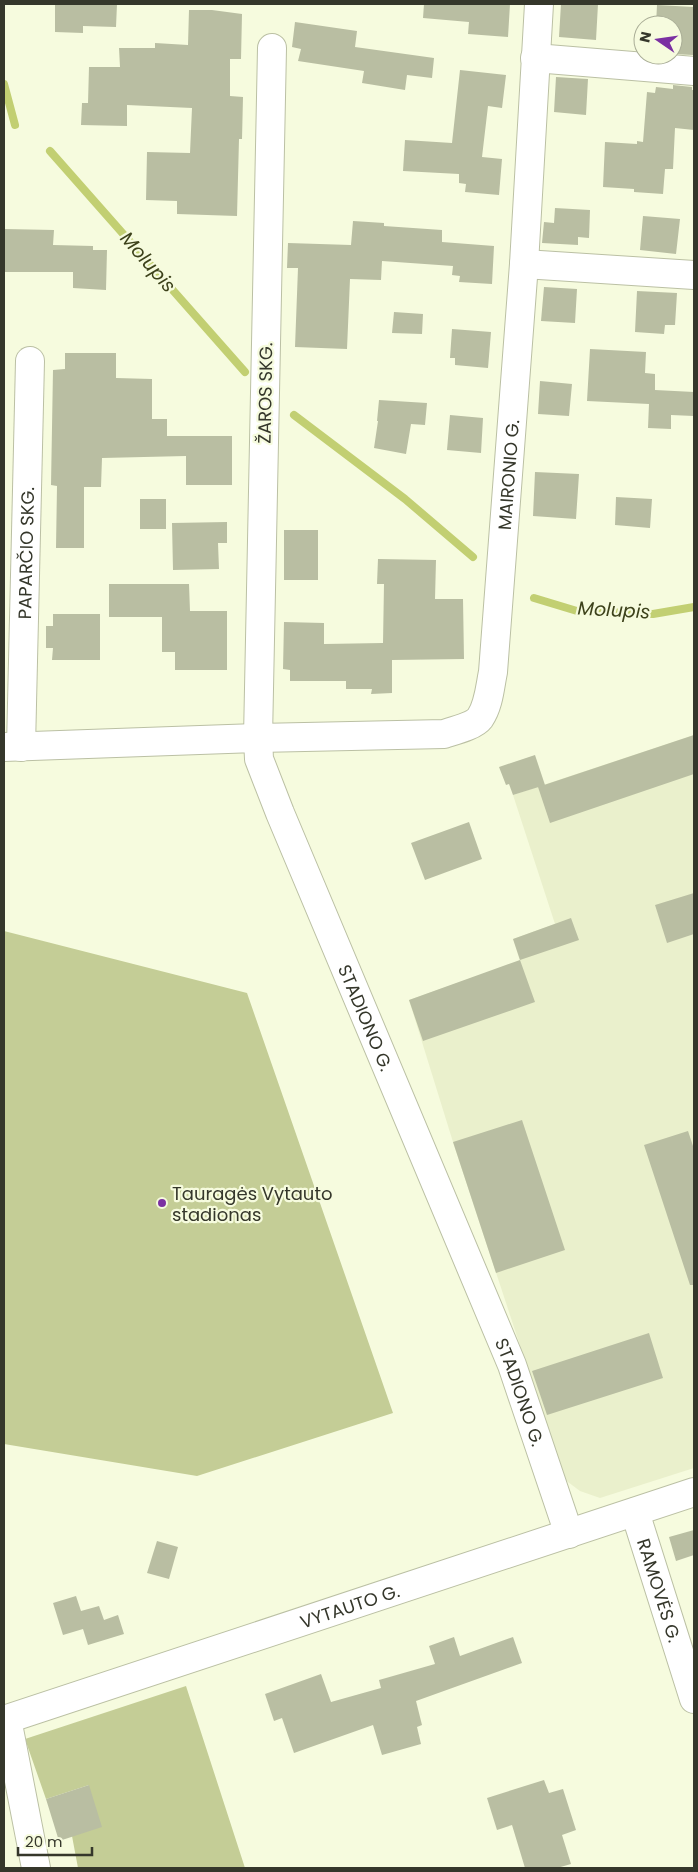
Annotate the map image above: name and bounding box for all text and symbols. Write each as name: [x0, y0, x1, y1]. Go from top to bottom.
north arrow: [633, 15, 683, 65]
text: N: [634, 30, 656, 44]
water label: Molupis: [114, 226, 182, 298]
street label: ŽAROS SKG.: [252, 342, 278, 444]
street label: MAIRONIO G.: [491, 418, 525, 531]
street label: PAPARČIO SKG.: [11, 486, 40, 620]
water label: Molupis: [577, 595, 651, 625]
street label: STADIONO G.: [333, 961, 399, 1075]
place label: Tauragės Vytauto stadionas: [172, 1181, 332, 1227]
marker: Tauragės Vytauto stadionas: [156, 1197, 168, 1209]
street label: STADIONO G.: [489, 1334, 551, 1449]
street label: RAMOVĖS G.: [632, 1535, 688, 1645]
street label: VYTAUTO G.: [297, 1578, 403, 1634]
scale bar: [18, 1824, 91, 1856]
text: 20 m: [25, 1831, 63, 1852]

